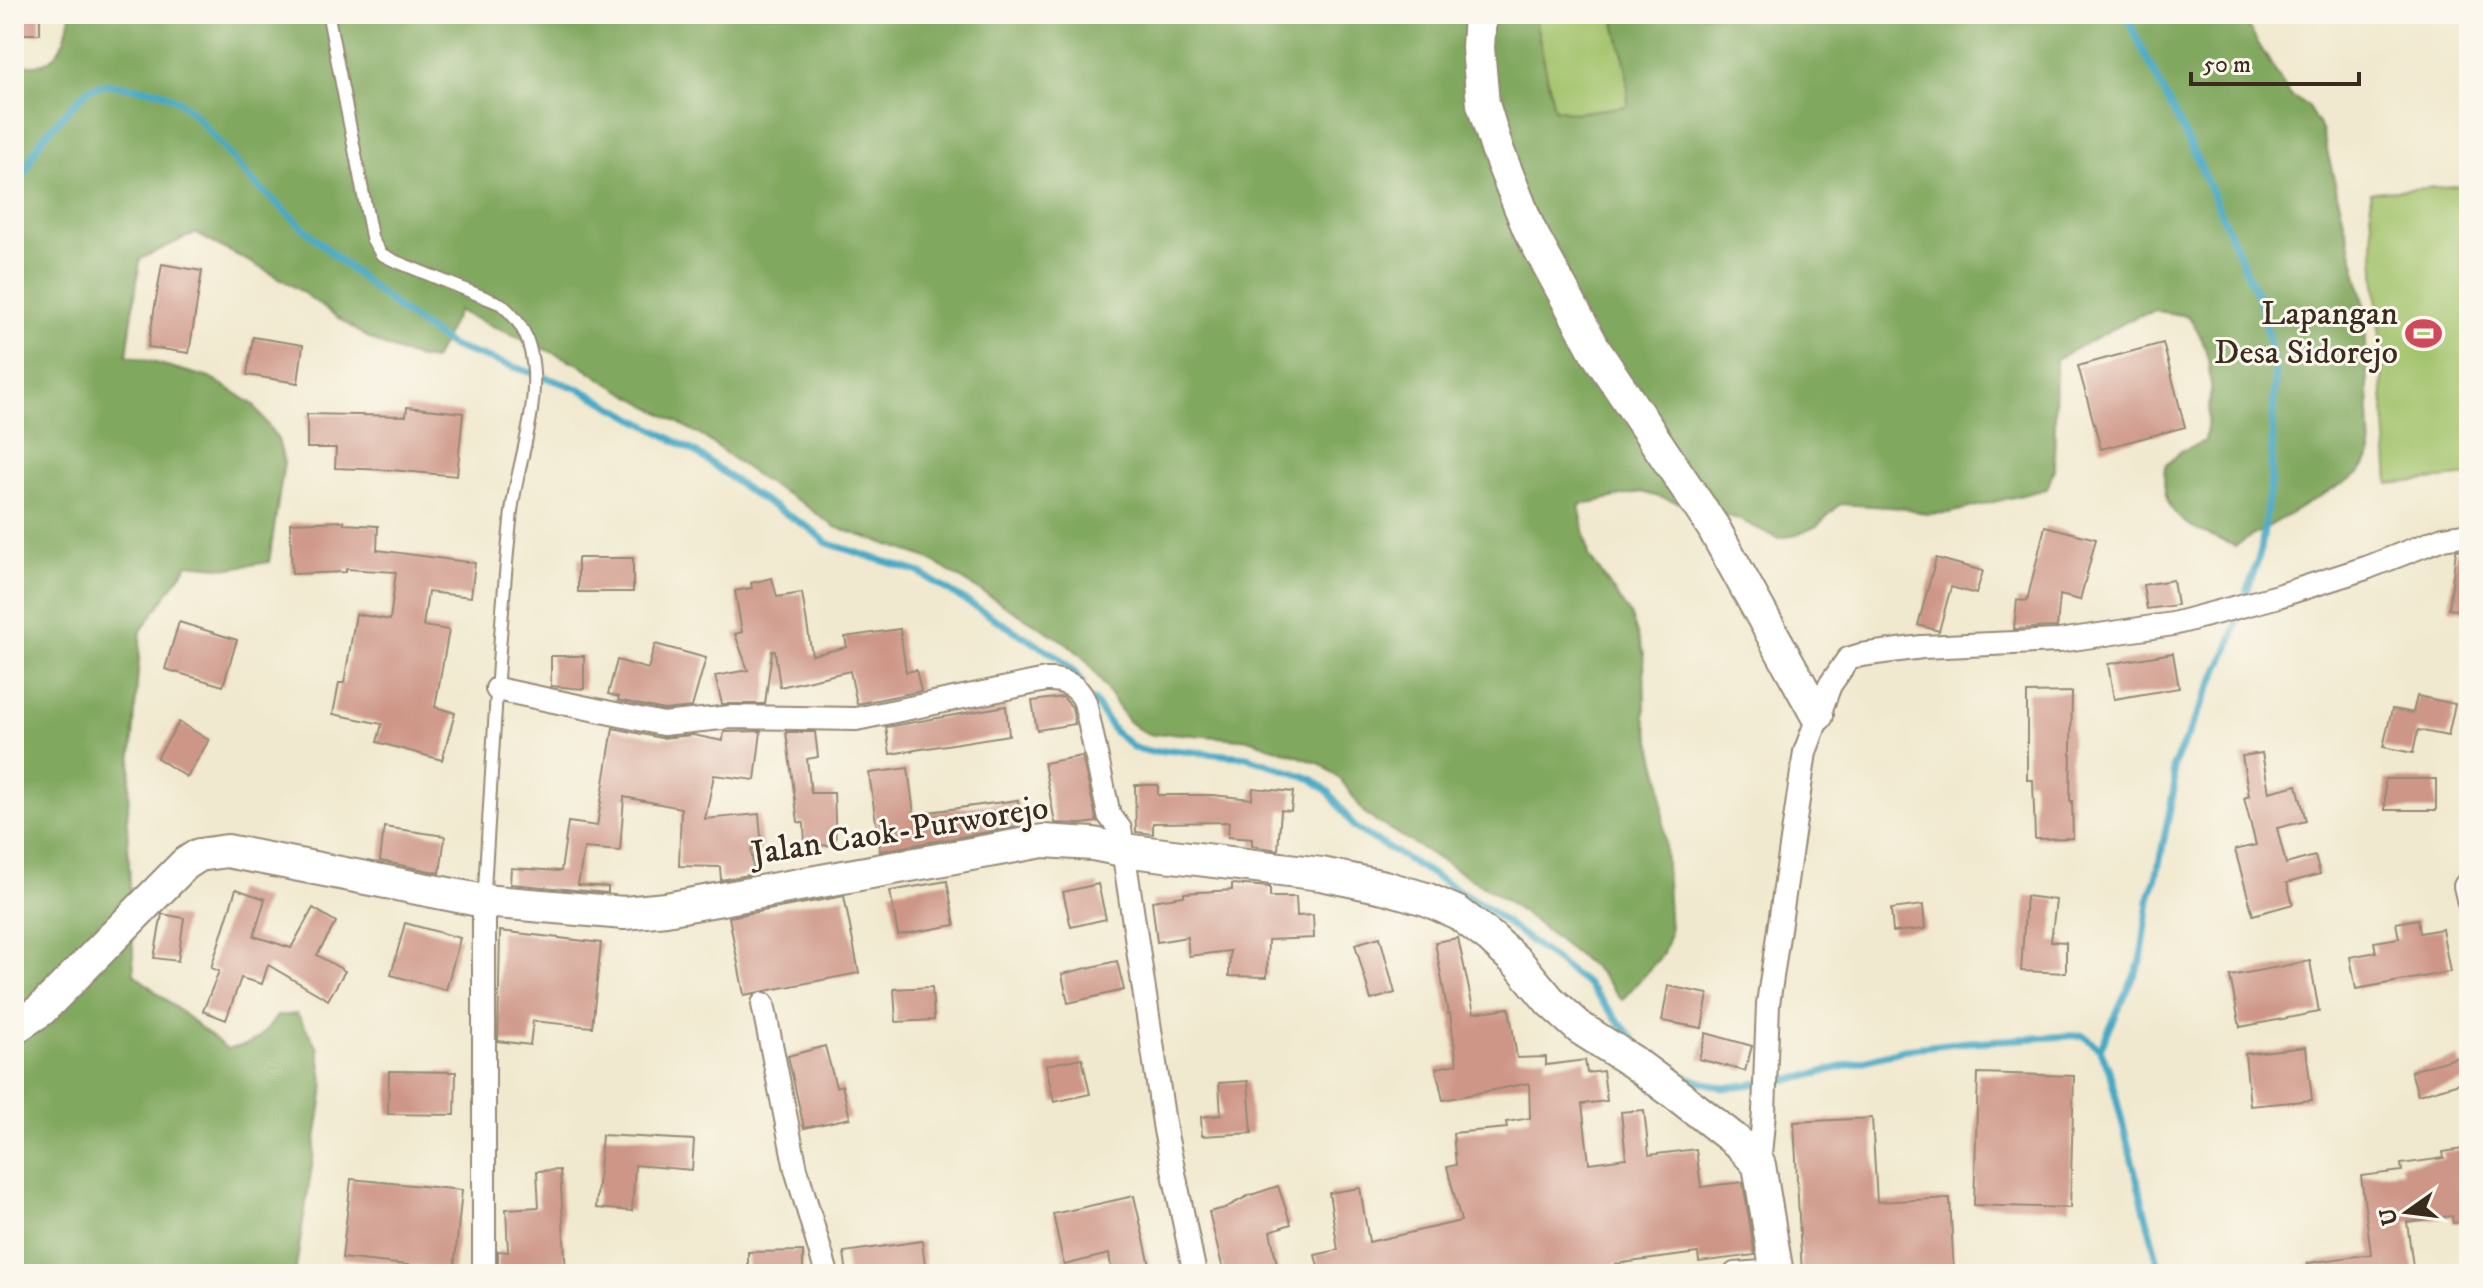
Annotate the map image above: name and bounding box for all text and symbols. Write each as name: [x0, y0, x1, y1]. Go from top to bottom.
scale bar: [2191, 36, 2359, 86]
text: 50 m: [2203, 50, 2251, 80]
place label: Lapangan Desa Sidorejo: [2214, 293, 2398, 374]
sports icon: Lapangan Desa Sidorejo: [2405, 315, 2443, 353]
street label: Jalan Caok-Purworejo: [746, 787, 1051, 876]
north arrow: [2367, 1172, 2447, 1252]
text: U: [2374, 1205, 2404, 1228]

